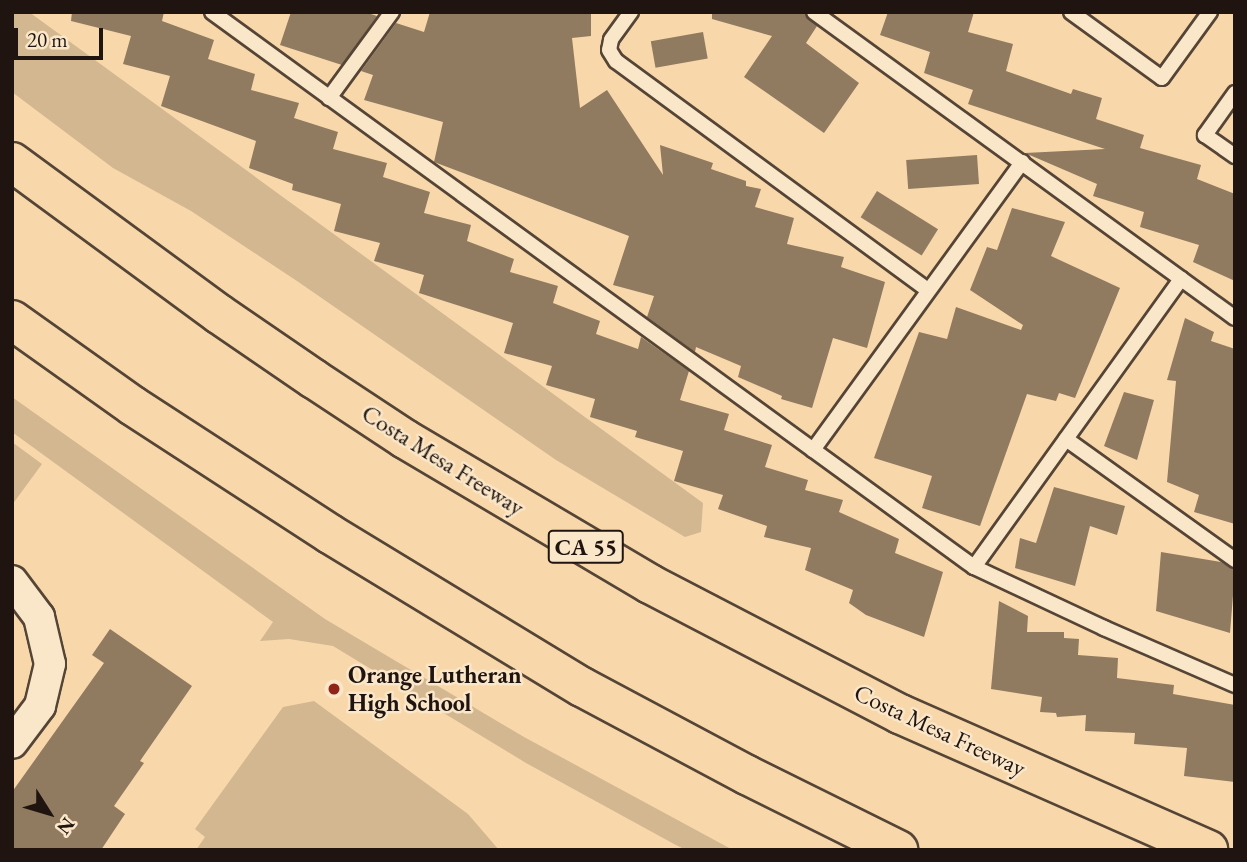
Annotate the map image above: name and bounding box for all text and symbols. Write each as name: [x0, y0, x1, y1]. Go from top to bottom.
scale bar: [18, 14, 107, 58]
text: 20 m: [27, 26, 68, 53]
street label: Costa Mesa Freeway: [357, 399, 529, 521]
road number: CA 55: [548, 527, 624, 566]
place label: Orange Lutheran High School: [348, 661, 522, 717]
street label: Costa Mesa Freeway: [850, 678, 1030, 782]
marker: Orange Lutheran High School: [326, 681, 342, 697]
north arrow: [14, 778, 84, 848]
text: N: [52, 812, 81, 840]

